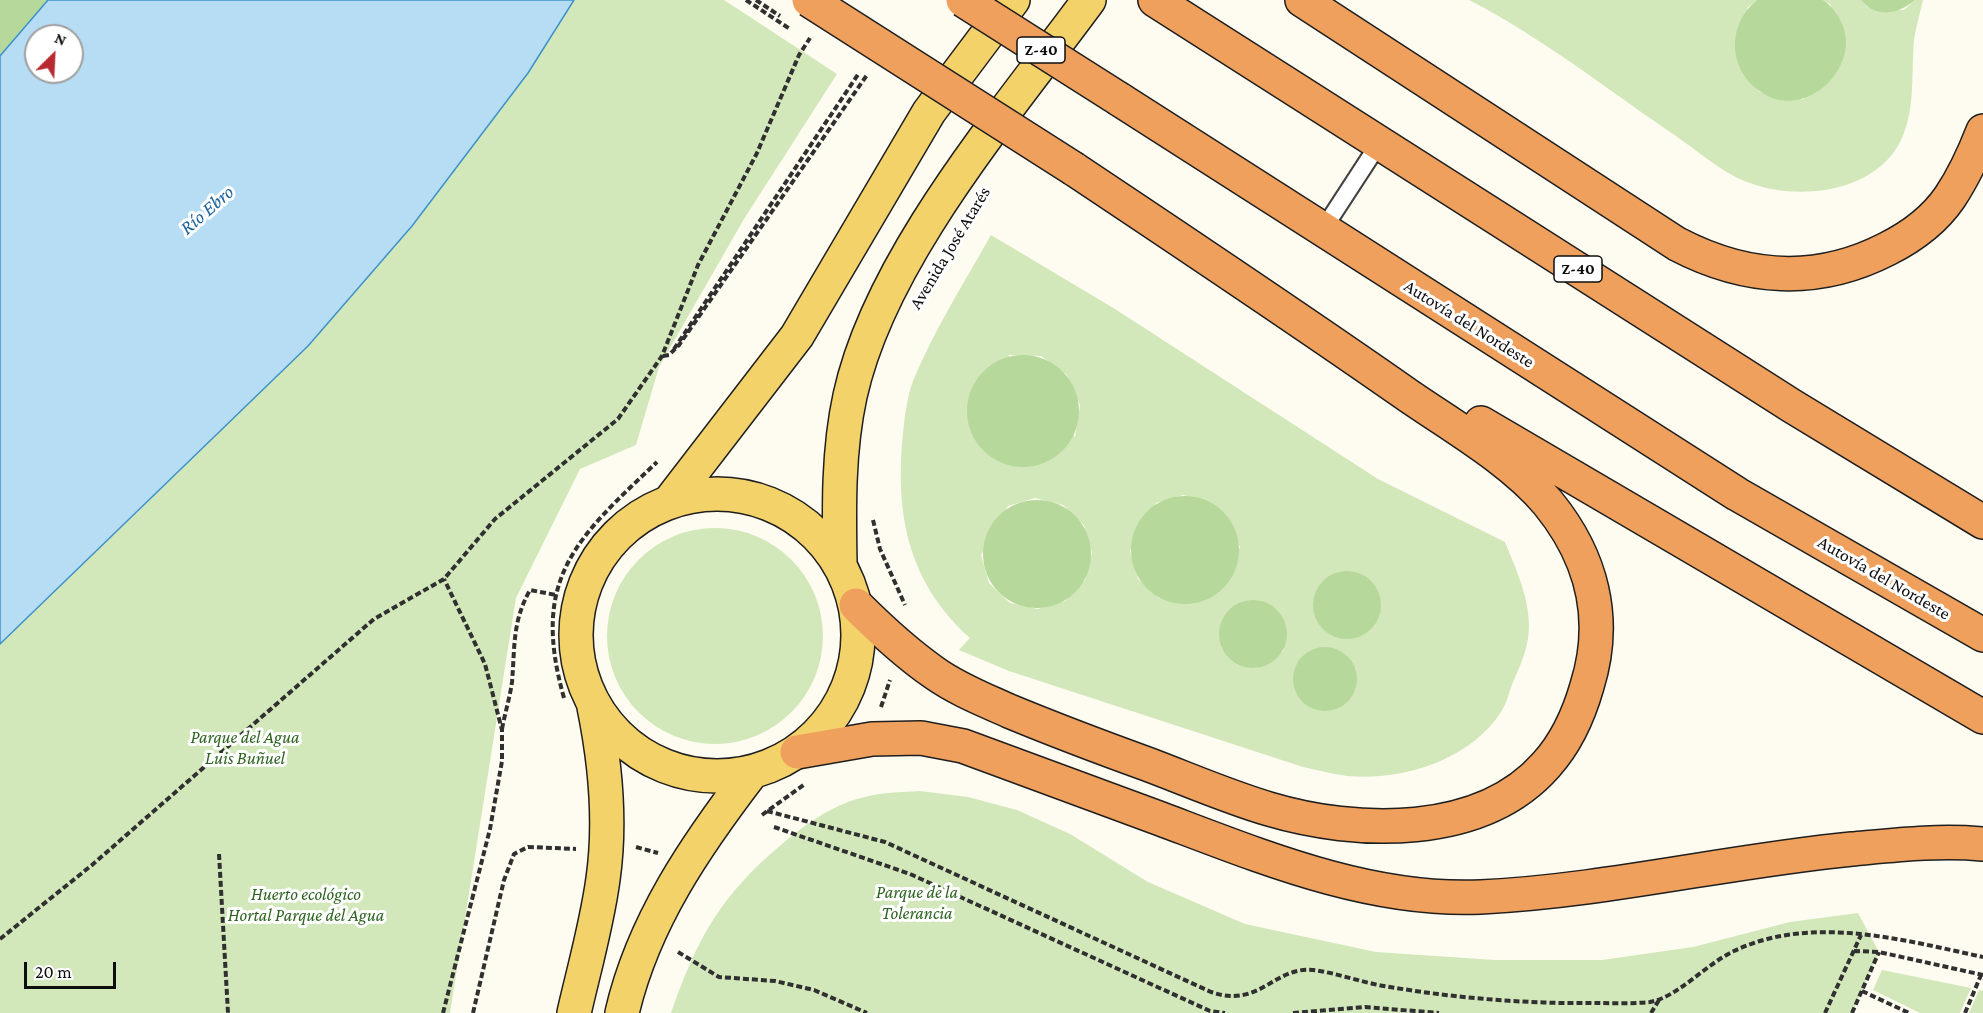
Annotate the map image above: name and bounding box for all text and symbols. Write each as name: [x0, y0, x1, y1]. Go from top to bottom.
north arrow: [24, 24, 84, 84]
text: N: [52, 29, 69, 49]
road number: Z-40: [1017, 37, 1065, 63]
water label: Río Ebro: [175, 180, 239, 240]
street label: Avenida José Atarés: [905, 183, 995, 313]
road number: Z-40: [1554, 256, 1602, 282]
street label: Autovía del Nordeste: [1400, 275, 1538, 373]
street label: Autovía del Nordeste: [1814, 531, 1954, 625]
park label: Parque del Agua Luis Buñuel: [190, 726, 300, 768]
park label: Parque de la Tolerancia: [876, 881, 958, 924]
park label: Huerto ecológico Hortal Parque del Agua: [228, 883, 384, 926]
scale bar: [27, 950, 118, 988]
text: 20 m: [35, 962, 72, 982]

